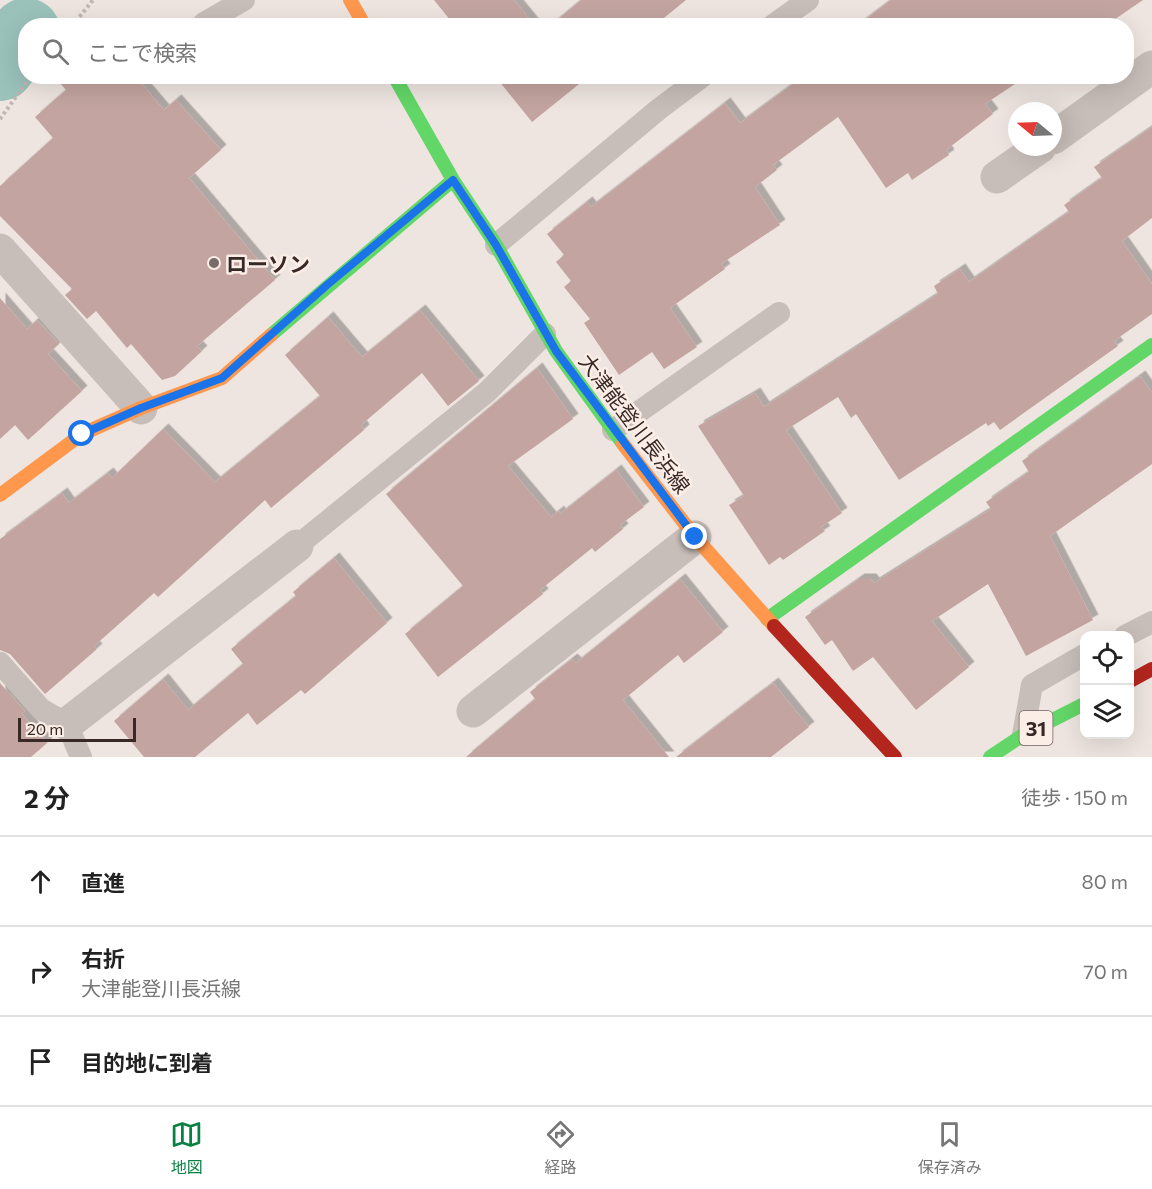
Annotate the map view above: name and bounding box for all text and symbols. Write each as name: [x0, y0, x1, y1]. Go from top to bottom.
search box: [18, 18, 1134, 84]
icon: search: [39, 35, 72, 68]
text: ここで検索: [87, 39, 197, 66]
north arrow: [1008, 102, 1062, 156]
place label: ローソン: [226, 251, 310, 276]
marker: ローソン: [207, 256, 221, 270]
street label: 大津能登川長浜線: [574, 348, 696, 498]
route start: [68, 420, 94, 446]
route end: [681, 523, 707, 549]
map controls: [1080, 631, 1134, 739]
button: locate: [1080, 631, 1134, 685]
button: layers: [1080, 685, 1134, 739]
road number: 31: [1020, 711, 1052, 745]
scale bar: [18, 715, 136, 742]
text: 20 m: [27, 719, 63, 738]
text: 2 分: [24, 782, 70, 813]
text: 徒歩 · 150 m: [1021, 785, 1128, 809]
icon: ahead: [24, 865, 57, 898]
text: 直進: [81, 869, 125, 896]
text: 80 m: [1082, 869, 1128, 893]
text: 右折: [81, 945, 125, 972]
icon: right: [24, 955, 57, 988]
text: 70 m: [1083, 959, 1128, 983]
text: 大津能登川長浜線: [81, 976, 241, 1000]
icon: arrive: [24, 1045, 57, 1078]
text: 目的地に到着: [81, 1049, 213, 1076]
tab: 地図: [170, 1118, 203, 1178]
tab: 経路: [544, 1118, 577, 1178]
tab: 保存済み: [918, 1118, 982, 1178]

